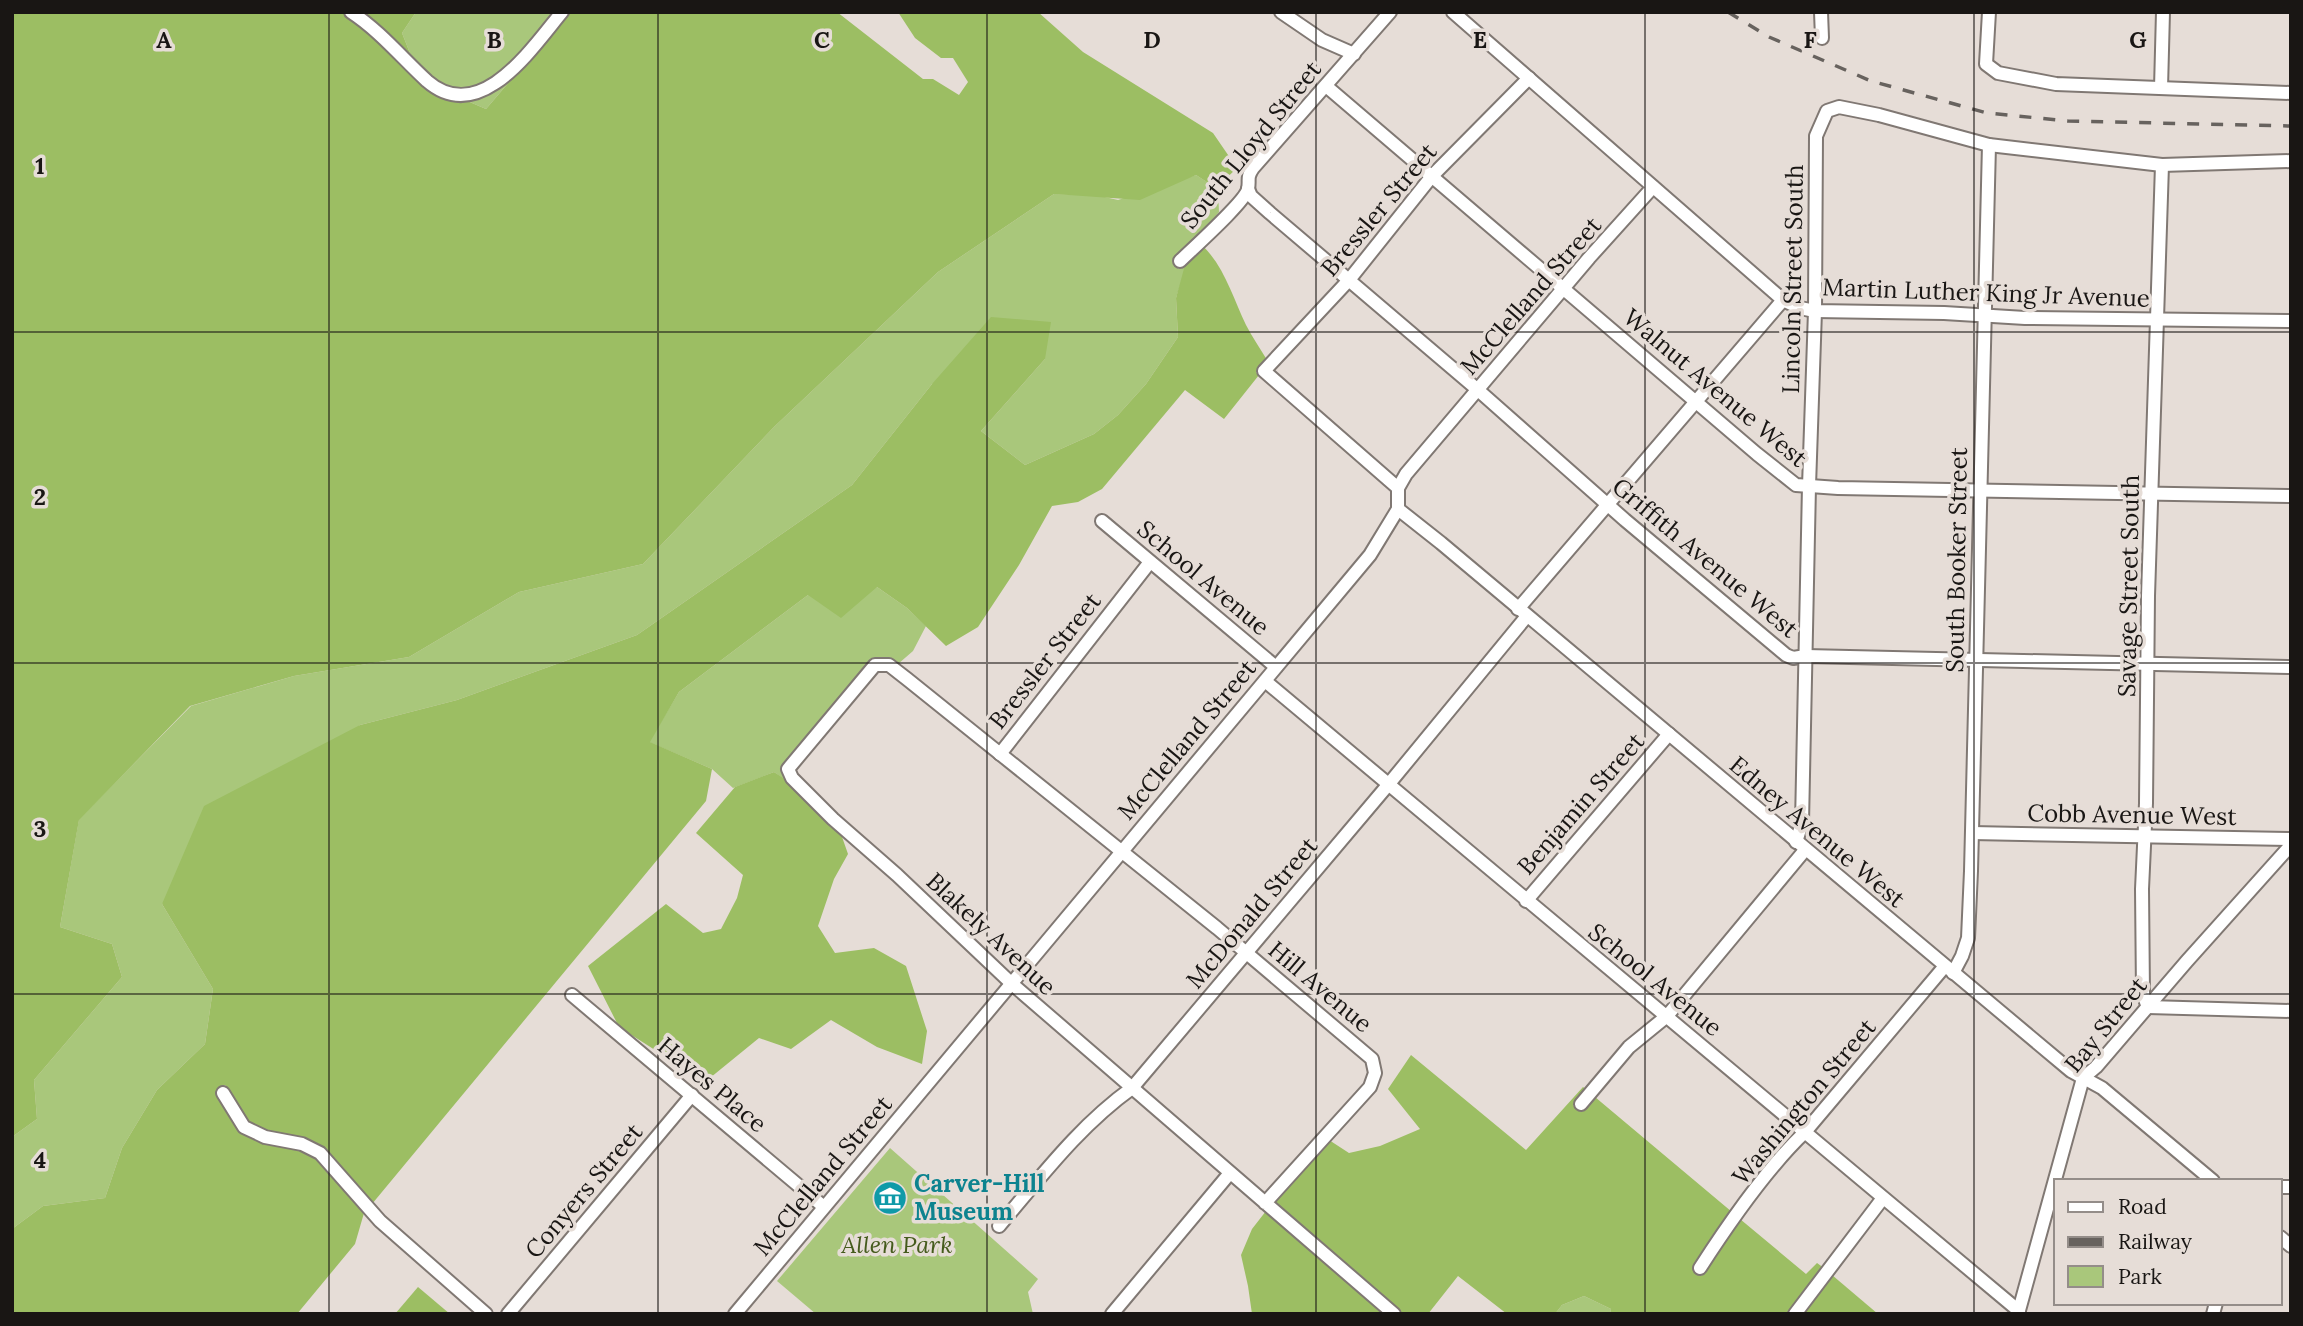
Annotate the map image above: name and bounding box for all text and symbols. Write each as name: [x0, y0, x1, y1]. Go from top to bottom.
text: A: [156, 25, 172, 54]
text: B: [486, 25, 502, 54]
text: C: [814, 25, 830, 54]
text: D: [1143, 25, 1161, 54]
text: E: [1473, 25, 1487, 54]
text: F: [1803, 25, 1817, 54]
text: G: [2129, 25, 2147, 54]
street label: South Lloyd Street: [1173, 54, 1328, 235]
street label: Bressler Street: [1314, 136, 1444, 283]
text: 1: [35, 151, 45, 180]
street label: Lincoln Street South: [1775, 164, 1810, 394]
street label: McClelland Street: [1453, 210, 1608, 381]
street label: Martin Luther King Jr Avenue: [1822, 271, 2150, 314]
street label: Walnut Avenue West: [1617, 302, 1814, 474]
street label: South Booker Street: [1939, 446, 1974, 673]
street label: Griffith Avenue West: [1606, 471, 1805, 645]
street label: Savage Street South: [2111, 475, 2146, 697]
text: 2: [34, 482, 46, 511]
street label: School Avenue: [1131, 513, 1276, 642]
street label: Bressler Street: [982, 586, 1108, 735]
street label: McClelland Street: [1111, 653, 1263, 826]
street label: Benjamin Street: [1510, 726, 1651, 881]
street label: Edney Avenue West: [1723, 749, 1912, 915]
street label: Cobb Avenue West: [2027, 797, 2238, 832]
text: 3: [34, 814, 46, 843]
street label: McDonald Street: [1179, 830, 1324, 995]
street label: Blakely Avenue: [920, 866, 1063, 1002]
street label: School Avenue: [1582, 916, 1728, 1043]
street label: Hill Avenue: [1262, 934, 1379, 1039]
street label: Bay Street: [2058, 970, 2154, 1079]
street label: Washington Street: [1725, 1012, 1883, 1191]
street label: Hayes Place: [652, 1030, 773, 1139]
street label: McClelland Street: [747, 1089, 899, 1262]
street label: Conyers Street: [518, 1116, 649, 1264]
text: 4: [34, 1145, 46, 1174]
place label: Carver-Hill Museum: [914, 1168, 1045, 1227]
museum icon: Carver-Hill Museum: [871, 1179, 909, 1217]
legend: [2054, 1179, 2282, 1305]
text: Road: [2118, 1193, 2167, 1220]
text: Railway: [2118, 1228, 2192, 1255]
park label: Allen Park: [840, 1229, 953, 1260]
text: Park: [2118, 1263, 2162, 1290]

